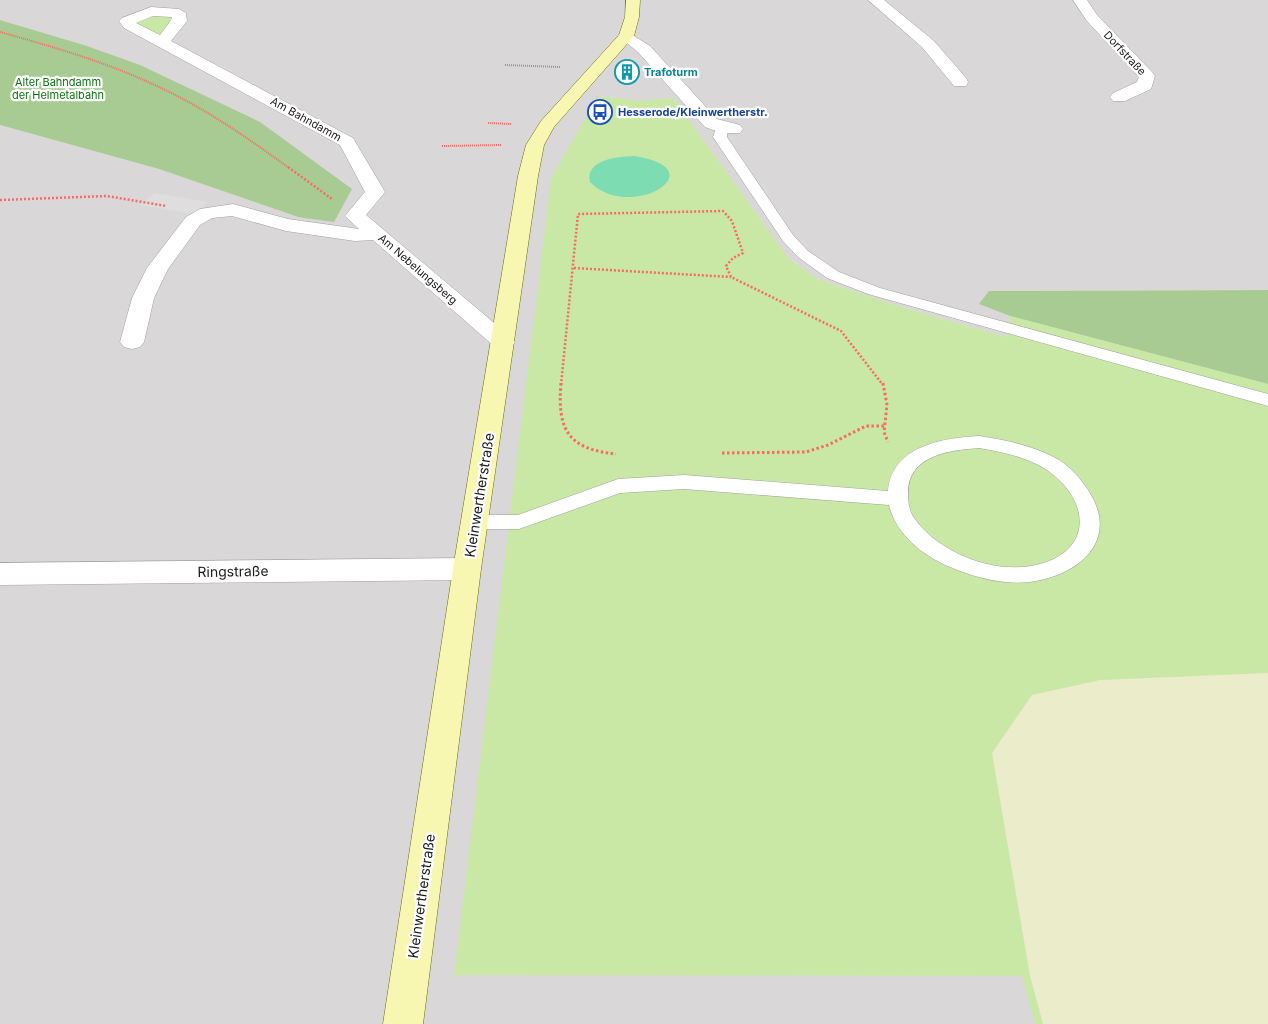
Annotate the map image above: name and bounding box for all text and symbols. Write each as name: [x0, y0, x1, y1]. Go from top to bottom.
street label: Dorfstraße: [1101, 28, 1149, 78]
building icon: Trafoturm: [614, 59, 640, 85]
place label: Trafoturm: [644, 65, 698, 79]
park label: Alter Bahndamm der Helmetalbahn: [12, 75, 104, 102]
street label: Am Bahndamm: [268, 94, 344, 144]
bus stop icon: Hesserode/Kleinwertherstr.: [587, 99, 613, 125]
place label: Hesserode/Kleinwertherstr.: [618, 105, 768, 119]
street label: Am Nebelungsberg: [376, 231, 460, 307]
street label: Kleinwertherstraße: [461, 432, 497, 558]
street label: Ringstraße: [197, 562, 269, 580]
street label: Kleinwertherstraße: [404, 833, 438, 959]

